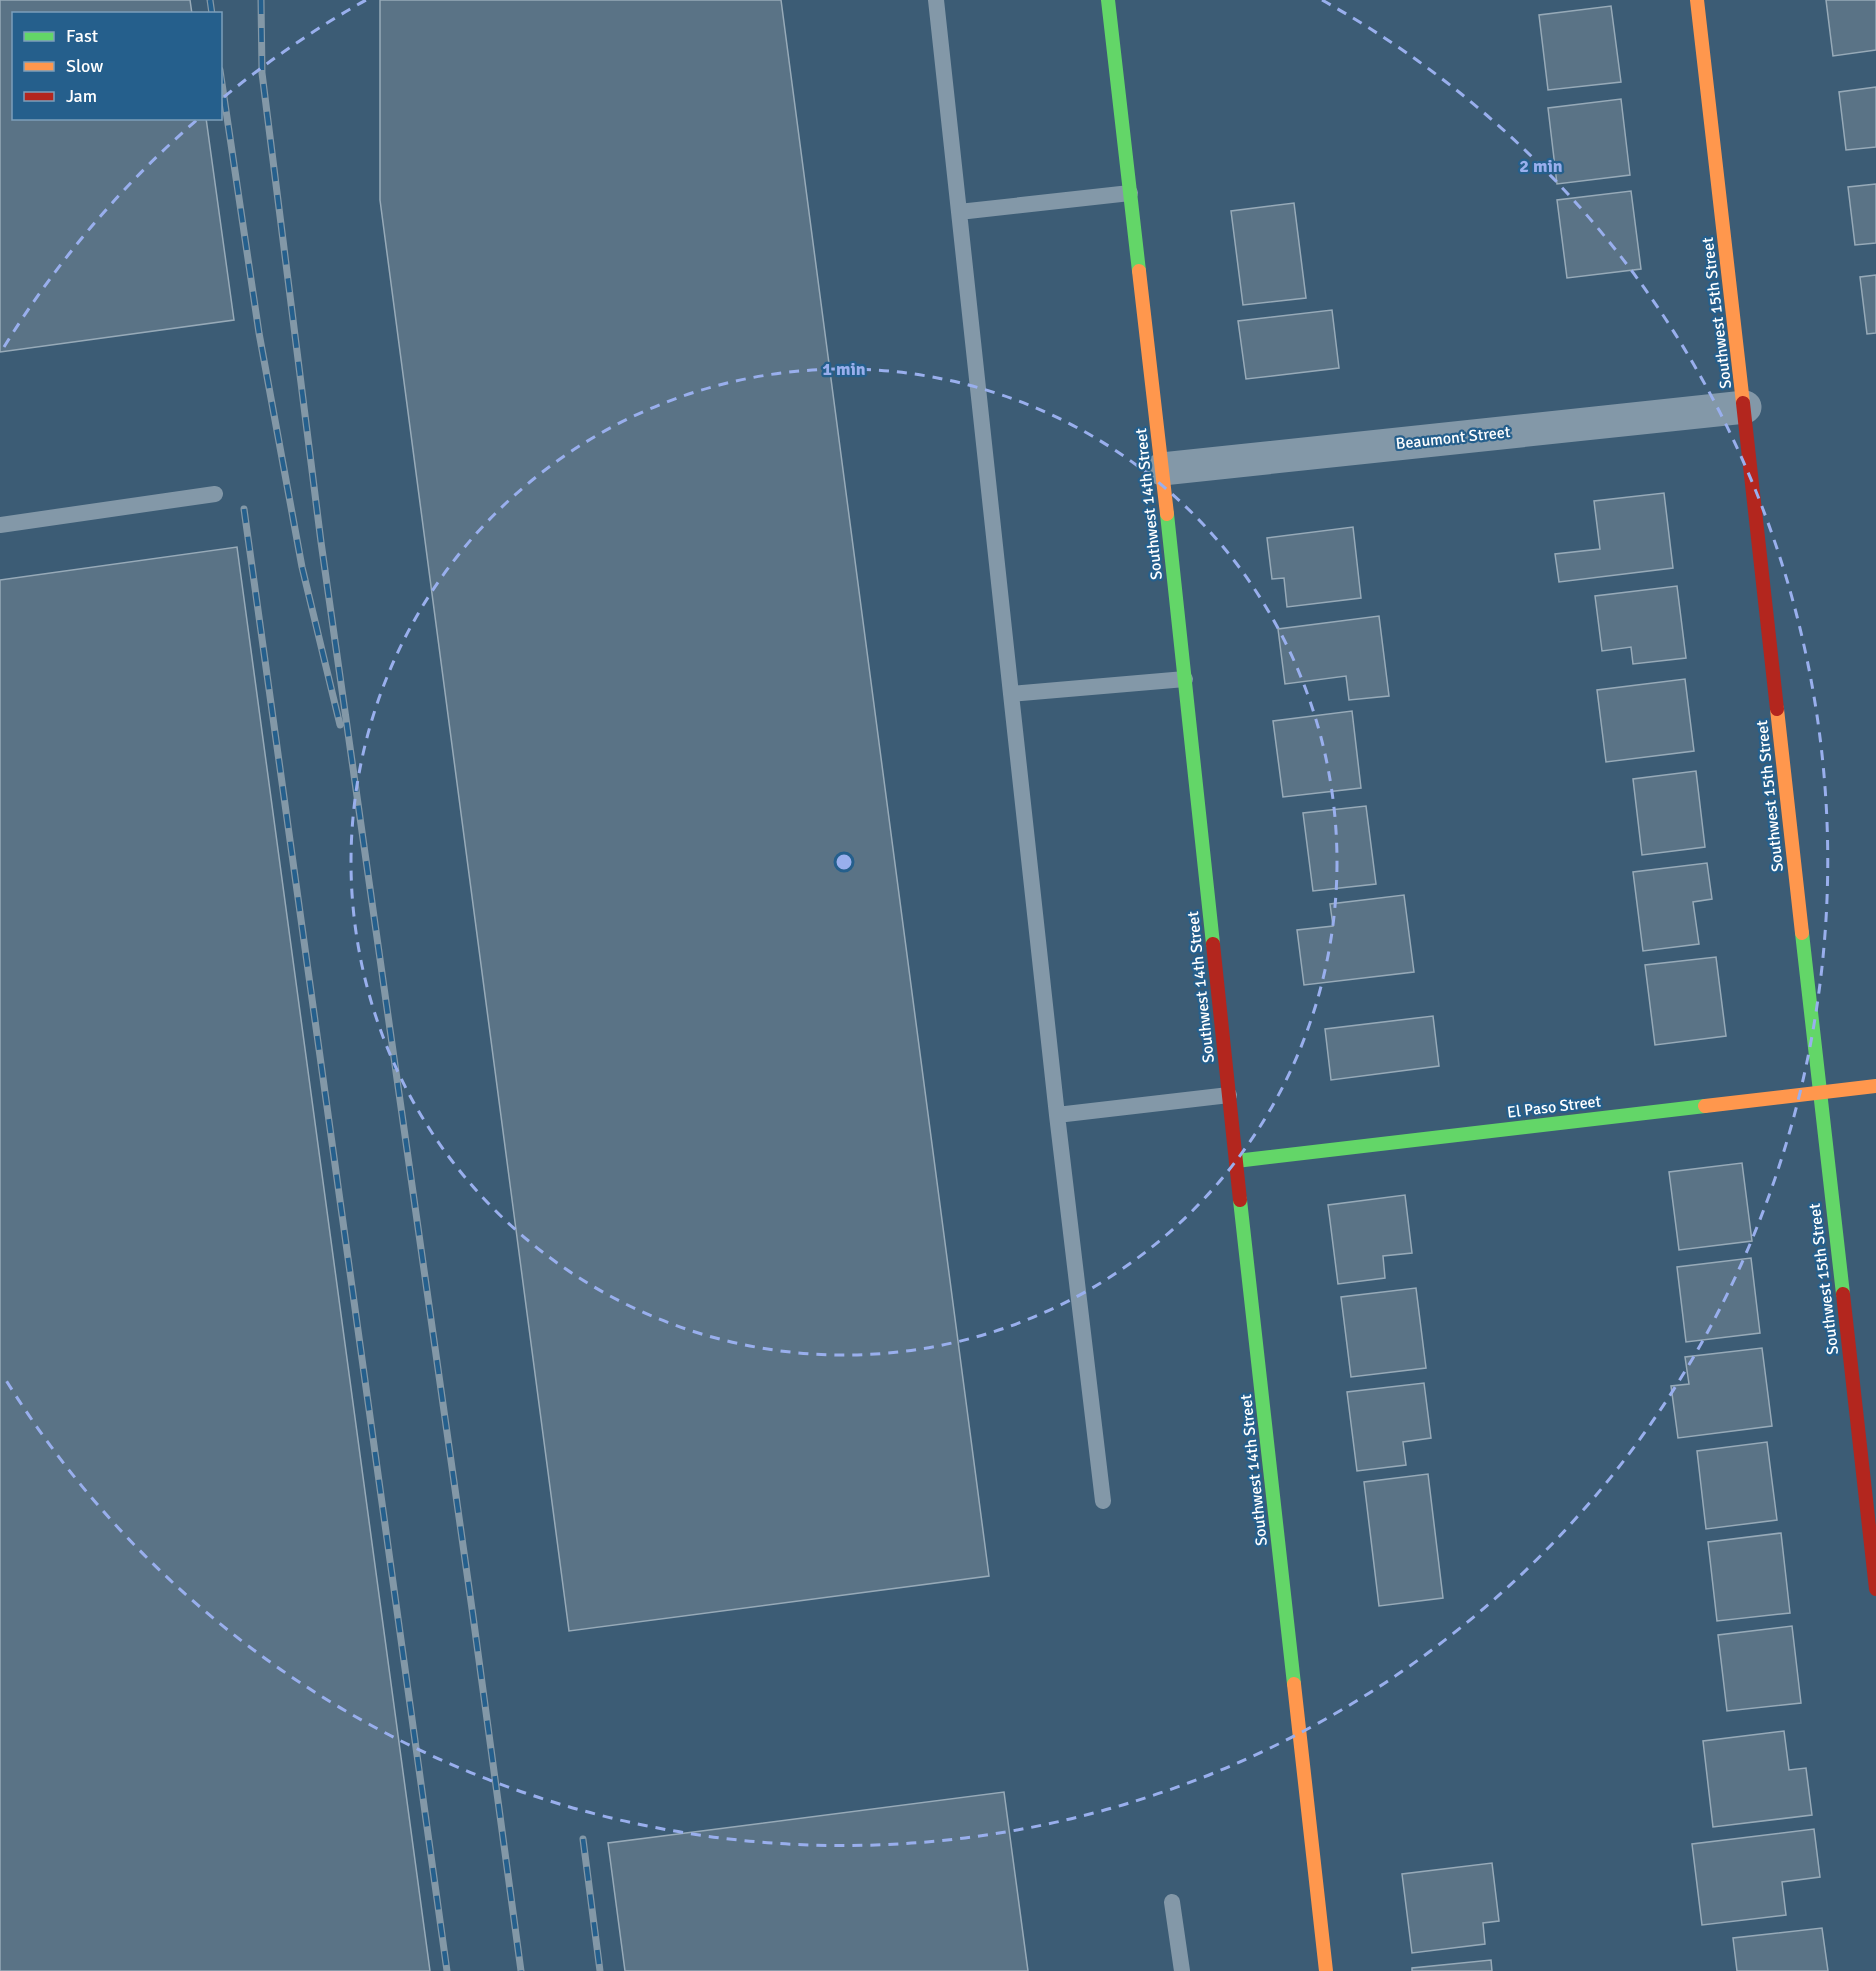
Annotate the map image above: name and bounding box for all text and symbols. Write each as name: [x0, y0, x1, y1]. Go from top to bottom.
legend: [12, 12, 222, 120]
text: Fast: [66, 25, 98, 47]
text: Slow: [66, 55, 103, 77]
text: Jam: [66, 85, 97, 107]
text: 2 min: [1519, 155, 1563, 177]
street label: Southwest 15th Street: [1698, 236, 1736, 390]
text: 1 min: [822, 358, 866, 380]
street label: Beaumont Street: [1395, 422, 1512, 454]
street label: Southwest 14th Street: [1131, 427, 1167, 581]
street label: Southwest 15th Street: [1752, 719, 1788, 873]
centre of rings: [834, 852, 854, 872]
street label: Southwest 14th Street: [1183, 910, 1219, 1064]
street label: El Paso Street: [1506, 1091, 1603, 1123]
street label: Southwest 15th Street: [1805, 1202, 1843, 1356]
street label: Southwest 14th Street: [1236, 1393, 1272, 1547]

